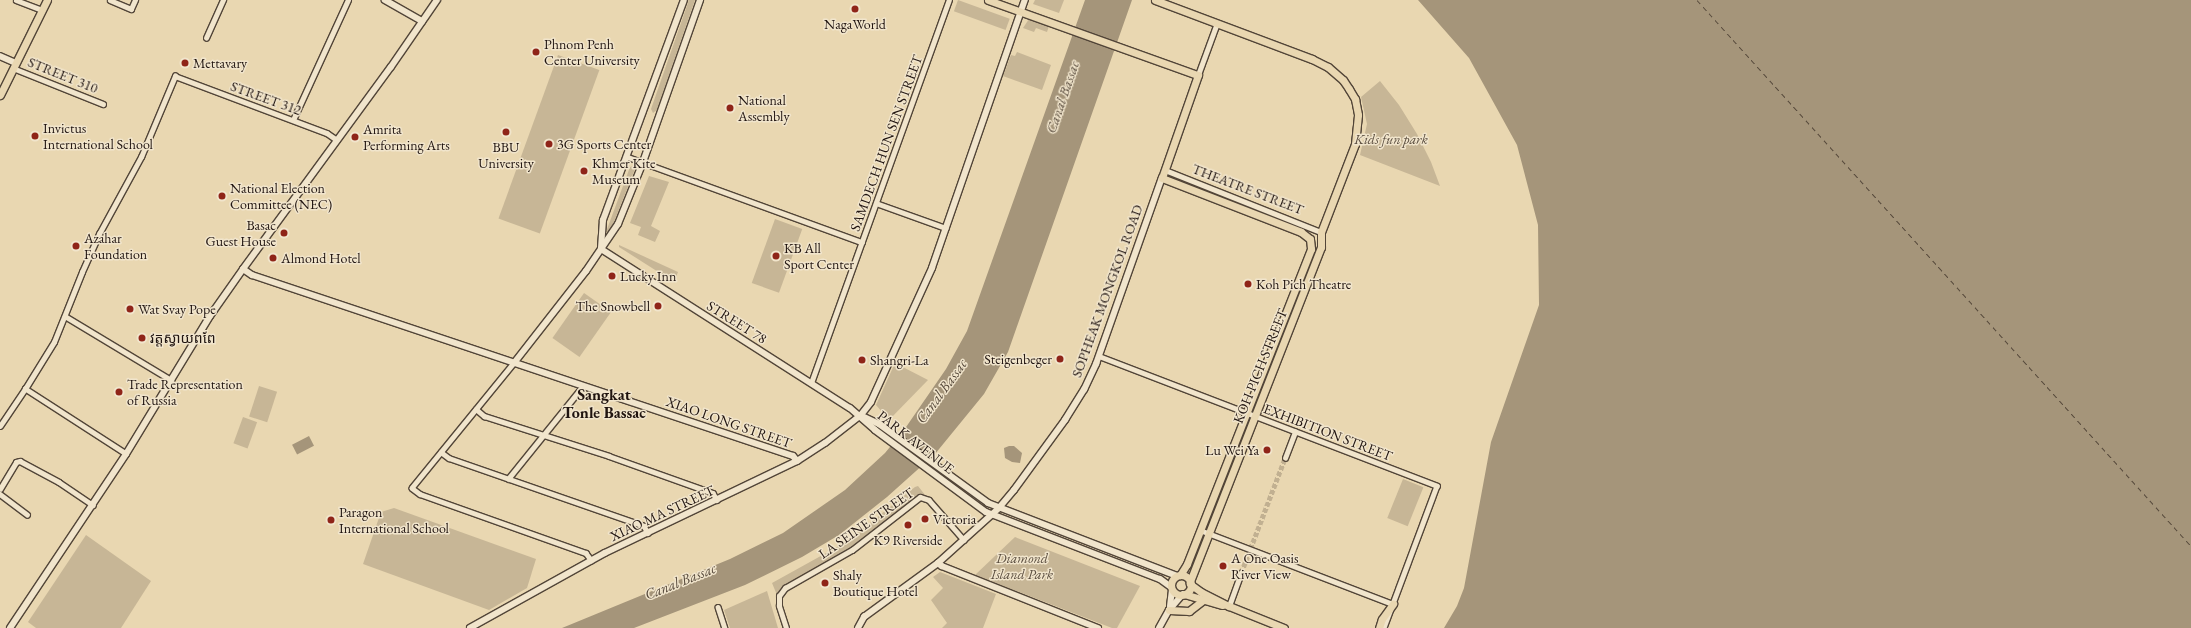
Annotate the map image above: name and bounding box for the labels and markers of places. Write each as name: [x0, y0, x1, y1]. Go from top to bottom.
marker: NagaWorld: [850, 4, 860, 14]
place label: NagaWorld: [824, 16, 886, 32]
place label: Phnom Penh Center University: [544, 36, 640, 68]
marker: Phnom Penh Center University: [531, 47, 541, 57]
place label: Mettavary: [193, 55, 247, 71]
marker: Mettavary: [180, 58, 190, 68]
place label: National Assembly: [738, 92, 790, 124]
marker: National Assembly: [725, 103, 735, 113]
place label: Invictus International School: [43, 120, 153, 152]
place label: Amrita Performing Arts: [363, 121, 450, 154]
marker: BBU University: [501, 127, 511, 137]
marker: Invictus International School: [30, 131, 40, 141]
marker: Amrita Performing Arts: [350, 132, 360, 142]
place label: 3G Sports Center: [557, 136, 651, 152]
place label: BBU University: [478, 139, 534, 172]
marker: 3G Sports Center: [544, 139, 554, 149]
place label: Khmer Kite Museum: [592, 155, 655, 188]
marker: Khmer Kite Museum: [579, 166, 589, 176]
place label: National Election Committee (NEC): [230, 180, 332, 212]
marker: National Election Committee (NEC): [217, 191, 227, 201]
place label: Basac Guest House: [206, 217, 276, 250]
marker: Basac Guest House: [279, 228, 289, 238]
place label: Azahar Foundation: [84, 230, 147, 262]
place label: KB All Sport Center: [784, 240, 854, 272]
marker: Azahar Foundation: [71, 241, 81, 251]
place label: Almond Hotel: [281, 250, 361, 266]
marker: KB All Sport Center: [771, 251, 781, 261]
marker: Almond Hotel: [268, 253, 278, 263]
place label: Lucky Inn: [620, 268, 676, 284]
marker: Lucky Inn: [607, 271, 617, 281]
place label: Koh Pich Theatre: [1256, 276, 1351, 292]
marker: Koh Pich Theatre: [1243, 279, 1253, 289]
place label: The Snowbell: [576, 298, 650, 314]
place label: Wat Svay Pope: [138, 301, 216, 317]
marker: The Snowbell: [653, 301, 663, 311]
marker: Wat Svay Pope: [125, 304, 135, 314]
place label: វត្តស្វាយពពែ: [150, 330, 216, 346]
marker: វត្តស្វាយពពែ: [137, 333, 147, 343]
place label: Steigenbeger: [984, 351, 1052, 367]
place label: Shangri-La: [870, 352, 928, 368]
marker: Steigenbeger: [1055, 354, 1065, 364]
marker: Shangri-La: [857, 355, 867, 365]
place label: Trade Representation of Russia: [127, 376, 243, 408]
marker: Trade Representation of Russia: [114, 387, 124, 397]
place label: Lu Wei Ya: [1205, 442, 1259, 458]
marker: Lu Wei Ya: [1262, 445, 1272, 455]
place label: Paragon International School: [339, 504, 449, 536]
place label: Victoria: [933, 511, 976, 527]
marker: Victoria: [920, 514, 930, 524]
marker: Paragon International School: [326, 515, 336, 525]
marker: K9 Riverside: [903, 520, 913, 530]
place label: K9 Riverside: [874, 532, 942, 548]
place label: A One Oasis River View: [1231, 550, 1299, 582]
marker: A One Oasis River View: [1218, 561, 1228, 571]
place label: Shaly Boutique Hotel: [833, 567, 918, 600]
marker: Shaly Boutique Hotel: [820, 578, 830, 588]

